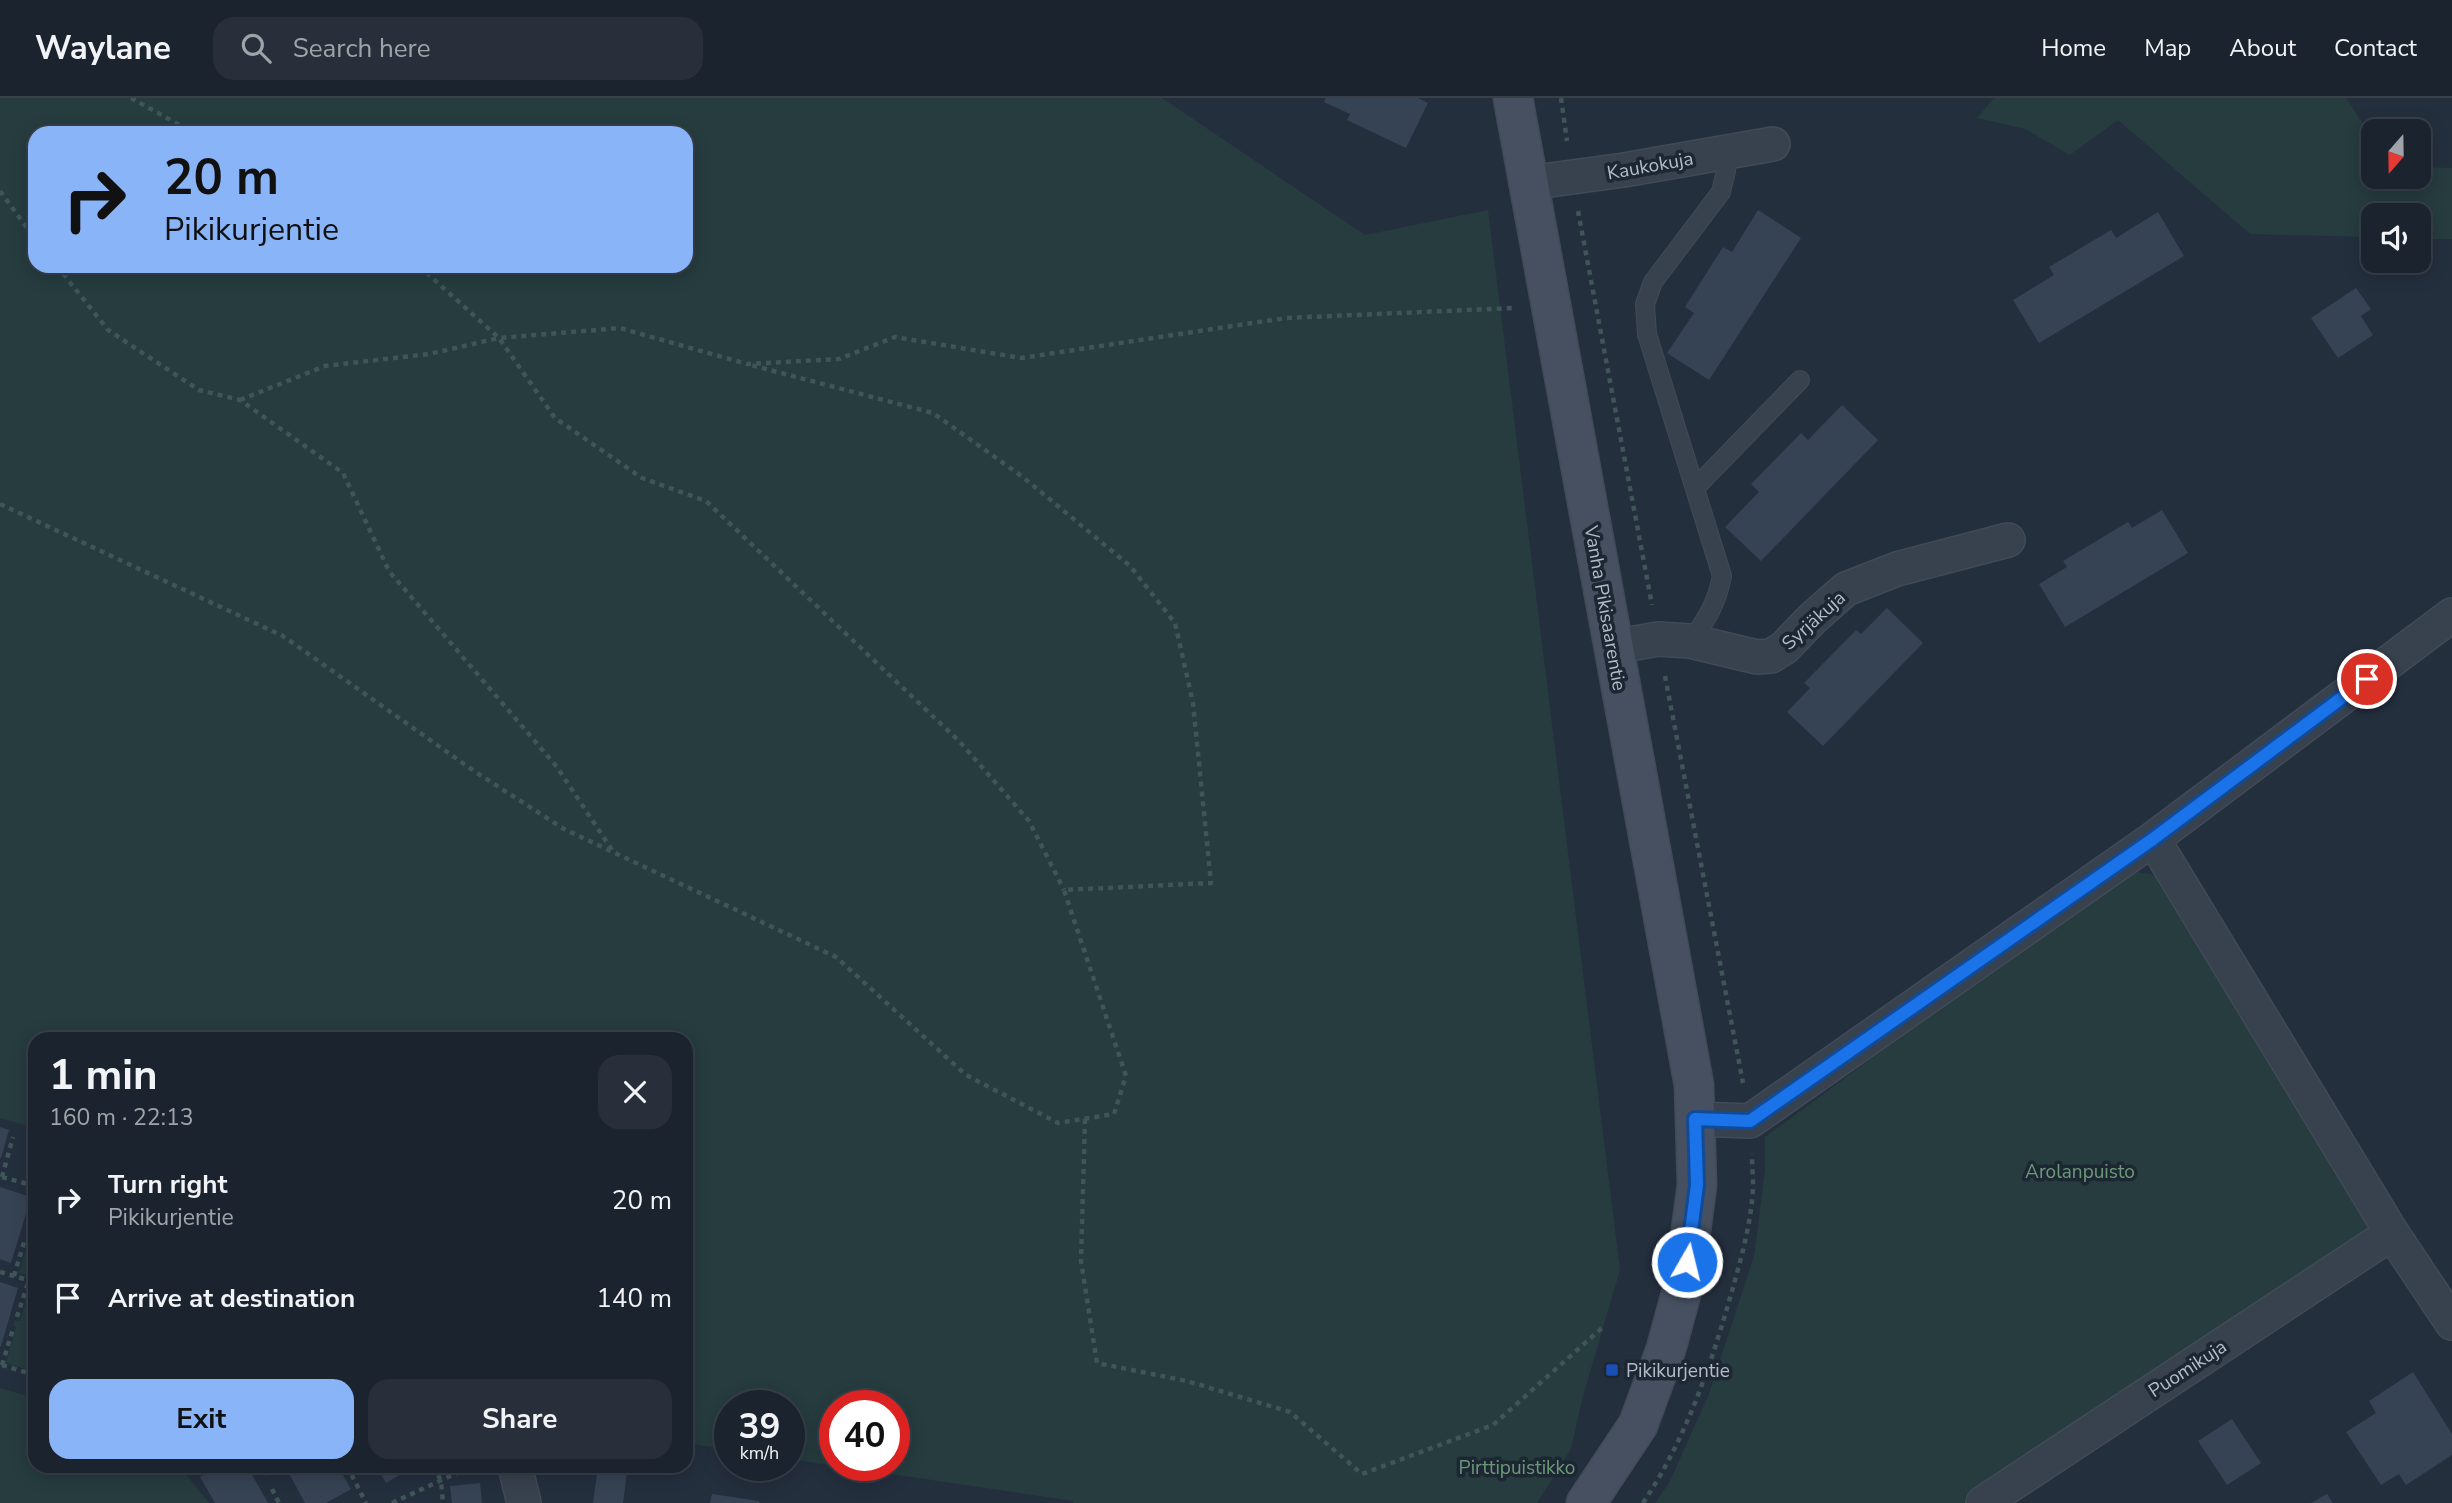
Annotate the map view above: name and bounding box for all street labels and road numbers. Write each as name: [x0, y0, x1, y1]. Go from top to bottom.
street label: Kaukokuja: [1605, 146, 1695, 186]
street label: Vanha Pikisaarentie: [1578, 523, 1632, 693]
street label: Syrjäkuja: [1776, 585, 1851, 656]
street label: Puomikuja: [2143, 1334, 2232, 1404]

